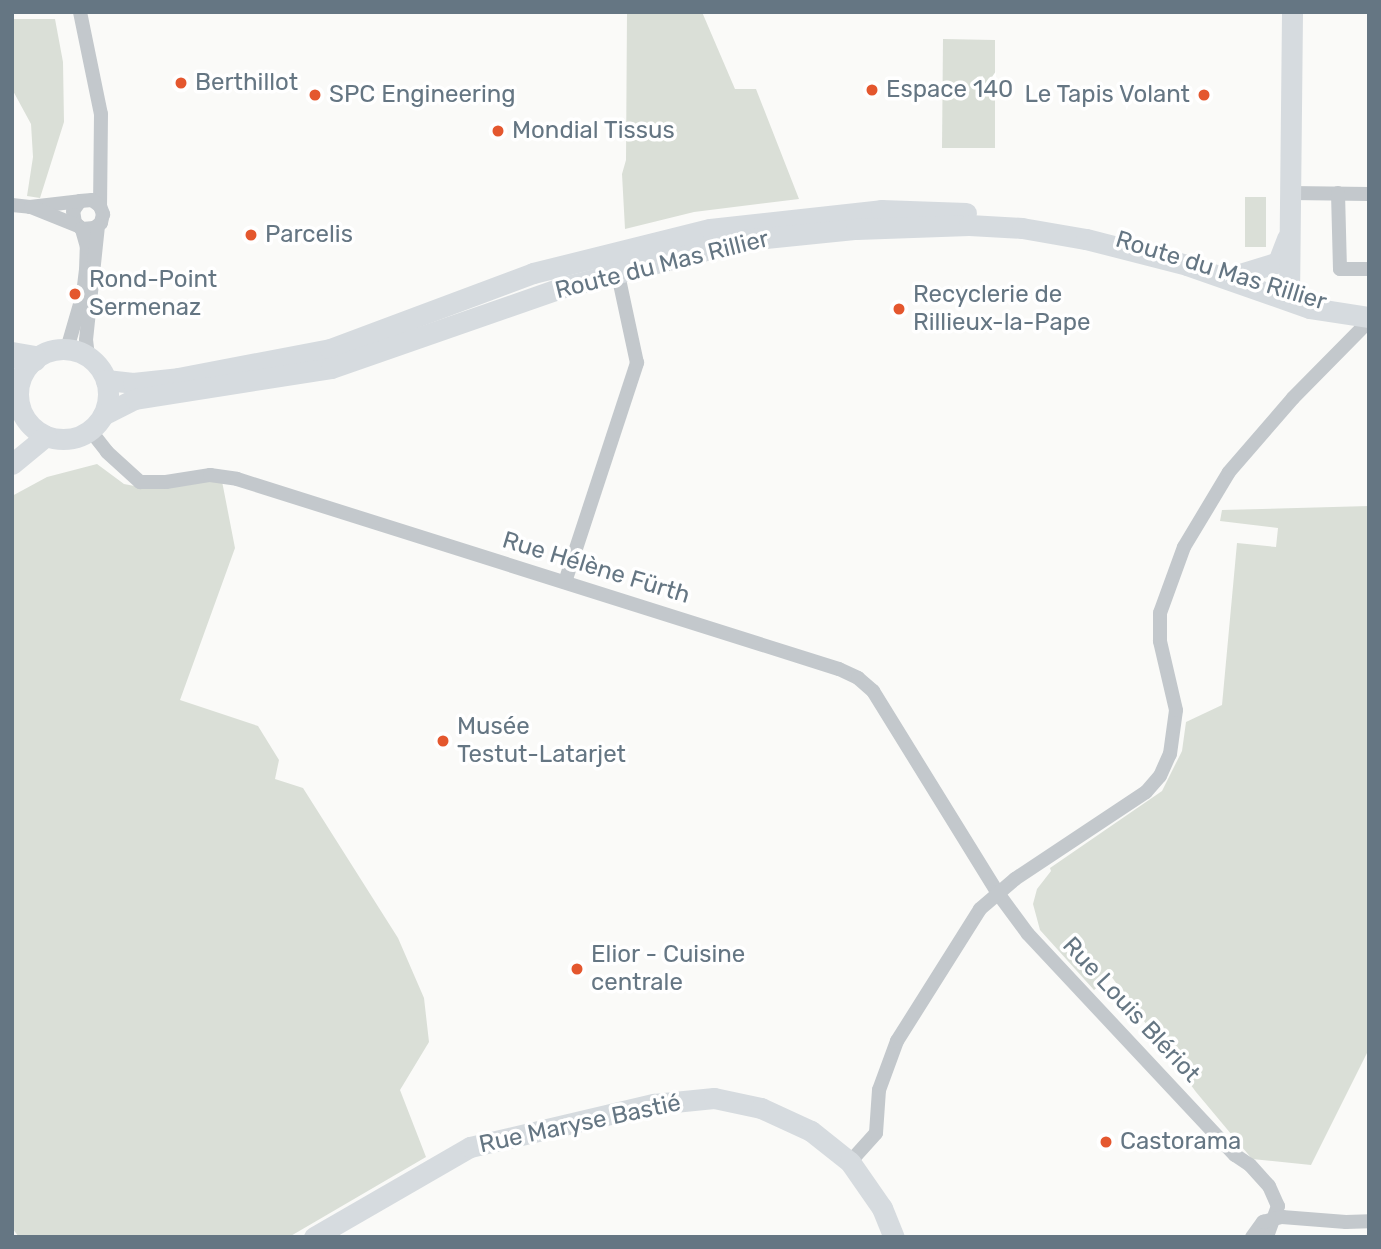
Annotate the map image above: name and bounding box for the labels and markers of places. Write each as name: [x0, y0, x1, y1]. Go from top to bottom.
place label: Berthillot: [195, 69, 298, 97]
marker: Berthillot: [173, 75, 189, 91]
place label: Espace 140: [886, 76, 1013, 104]
place label: SPC Engineering: [329, 81, 516, 109]
place label: Le Tapis Volant: [1023, 81, 1190, 109]
marker: Espace 140: [864, 82, 880, 98]
marker: SPC Engineering: [307, 87, 323, 103]
marker: Le Tapis Volant: [1196, 87, 1212, 103]
place label: Mondial Tissus: [512, 117, 675, 145]
marker: Mondial Tissus: [490, 123, 506, 139]
place label: Parcelis: [265, 221, 353, 249]
marker: Parcelis: [243, 227, 259, 243]
place label: Rond-Point Sermenaz: [89, 266, 217, 322]
place label: Recyclerie de Rillieux-la-Pape: [913, 281, 1090, 337]
marker: Rond-Point Sermenaz: [67, 286, 83, 302]
marker: Recyclerie de Rillieux-la-Pape: [891, 301, 907, 317]
place label: Musée Testut-Latarjet: [457, 713, 626, 769]
marker: Musée Testut-Latarjet: [435, 733, 451, 749]
place label: Elior - Cuisine centrale: [591, 941, 746, 997]
marker: Elior - Cuisine centrale: [569, 961, 585, 977]
place label: Castorama: [1120, 1128, 1241, 1156]
marker: Castorama: [1098, 1134, 1114, 1150]

